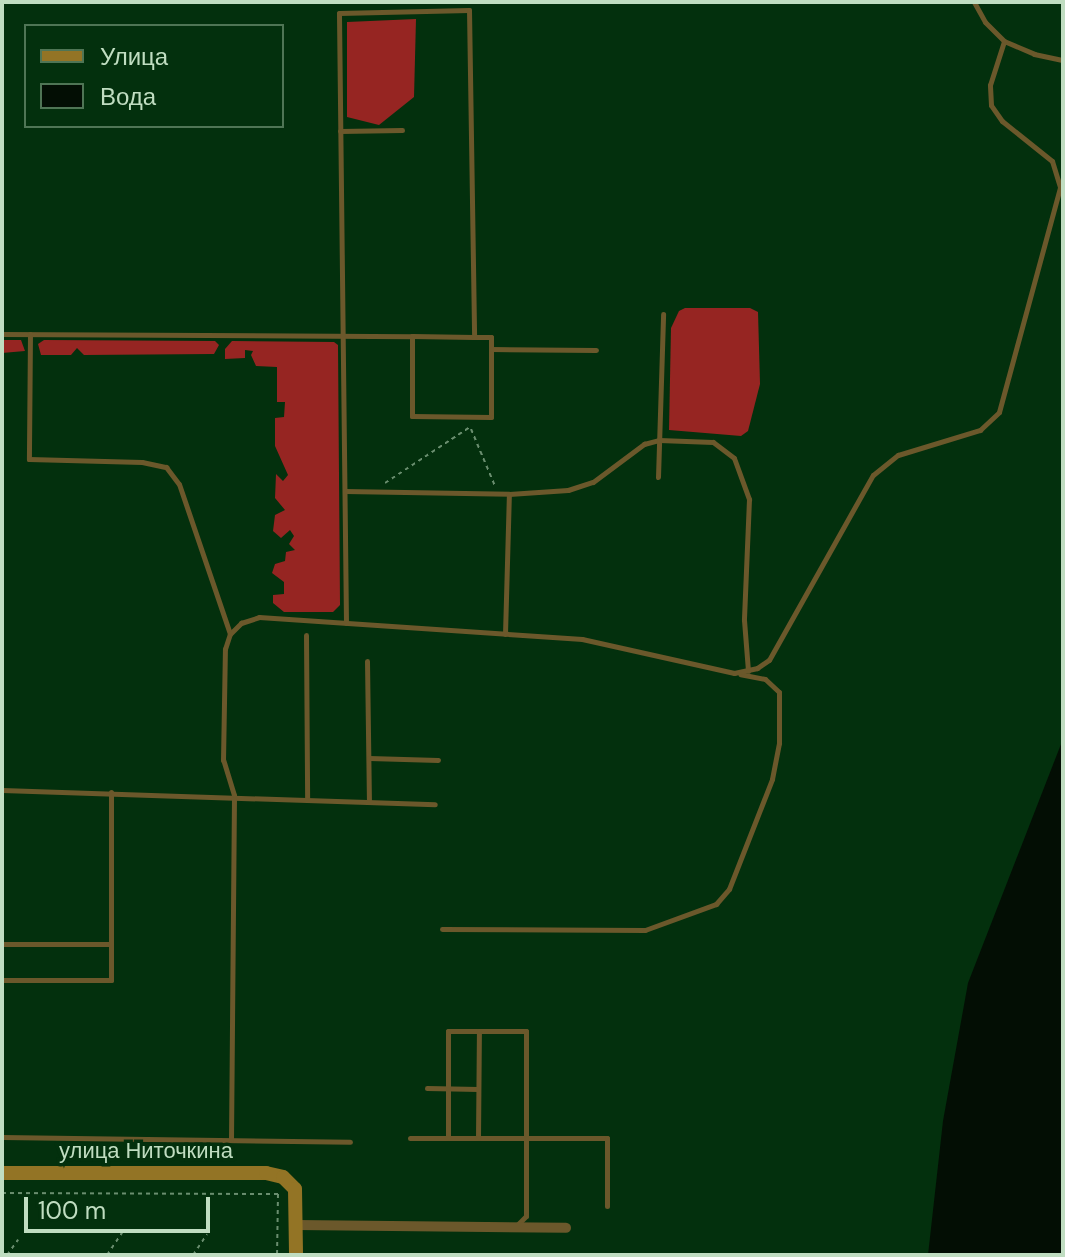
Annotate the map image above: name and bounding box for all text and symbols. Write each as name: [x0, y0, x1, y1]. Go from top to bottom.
legend: [24, 24, 284, 128]
text: Улица: [100, 41, 168, 72]
text: Вода: [100, 81, 156, 112]
street label: улица Ниточкина: [59, 1138, 233, 1164]
scale bar: [28, 1181, 214, 1231]
text: 100 m: [38, 1195, 106, 1226]

